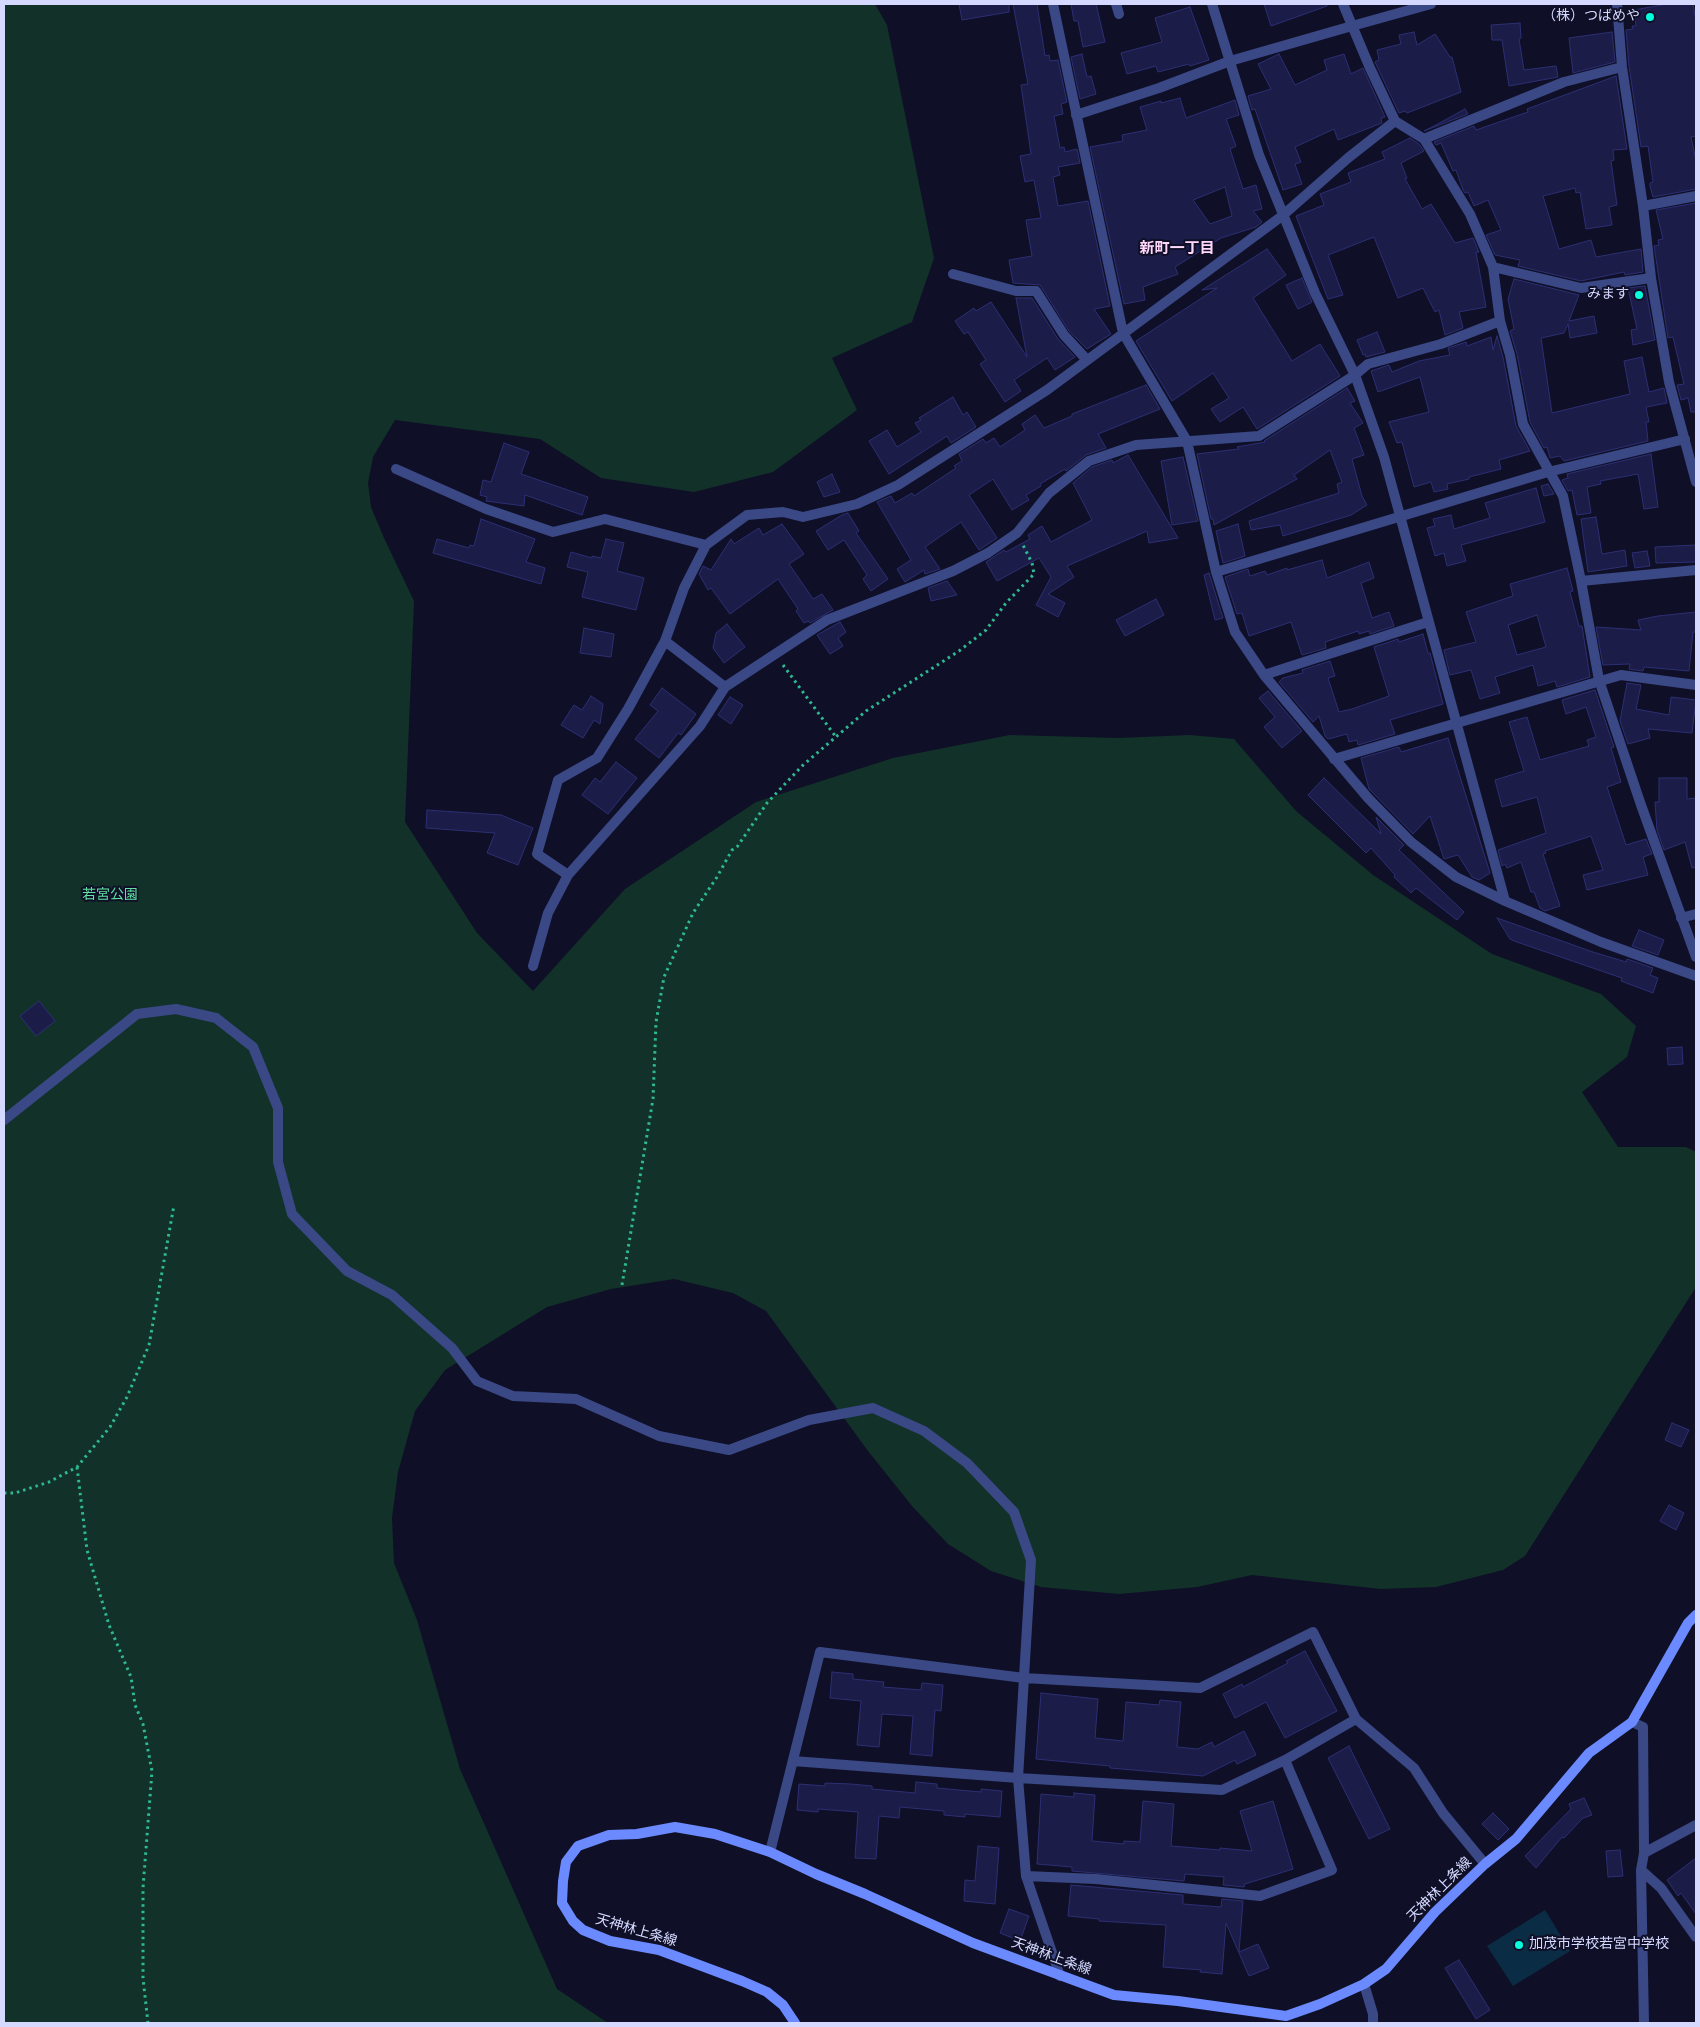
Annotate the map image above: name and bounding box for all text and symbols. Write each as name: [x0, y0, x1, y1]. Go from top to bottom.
place label: （株）つばめや: [1542, 9, 1640, 25]
marker: （株）つばめや: [1644, 11, 1656, 23]
district label: 新町一丁目: [1140, 240, 1214, 258]
place label: みます: [1587, 287, 1629, 303]
marker: みます: [1633, 289, 1645, 301]
park label: 若宮公園: [82, 888, 138, 904]
street label: 天神林上条線: [1404, 1854, 1476, 1926]
street label: 天神林上条線: [593, 1911, 679, 1951]
street label: 天神林上条線: [1009, 1935, 1093, 1979]
place label: 加茂市学校若宮中学校: [1529, 1937, 1669, 1953]
marker: 加茂市学校若宮中学校: [1513, 1939, 1525, 1951]

